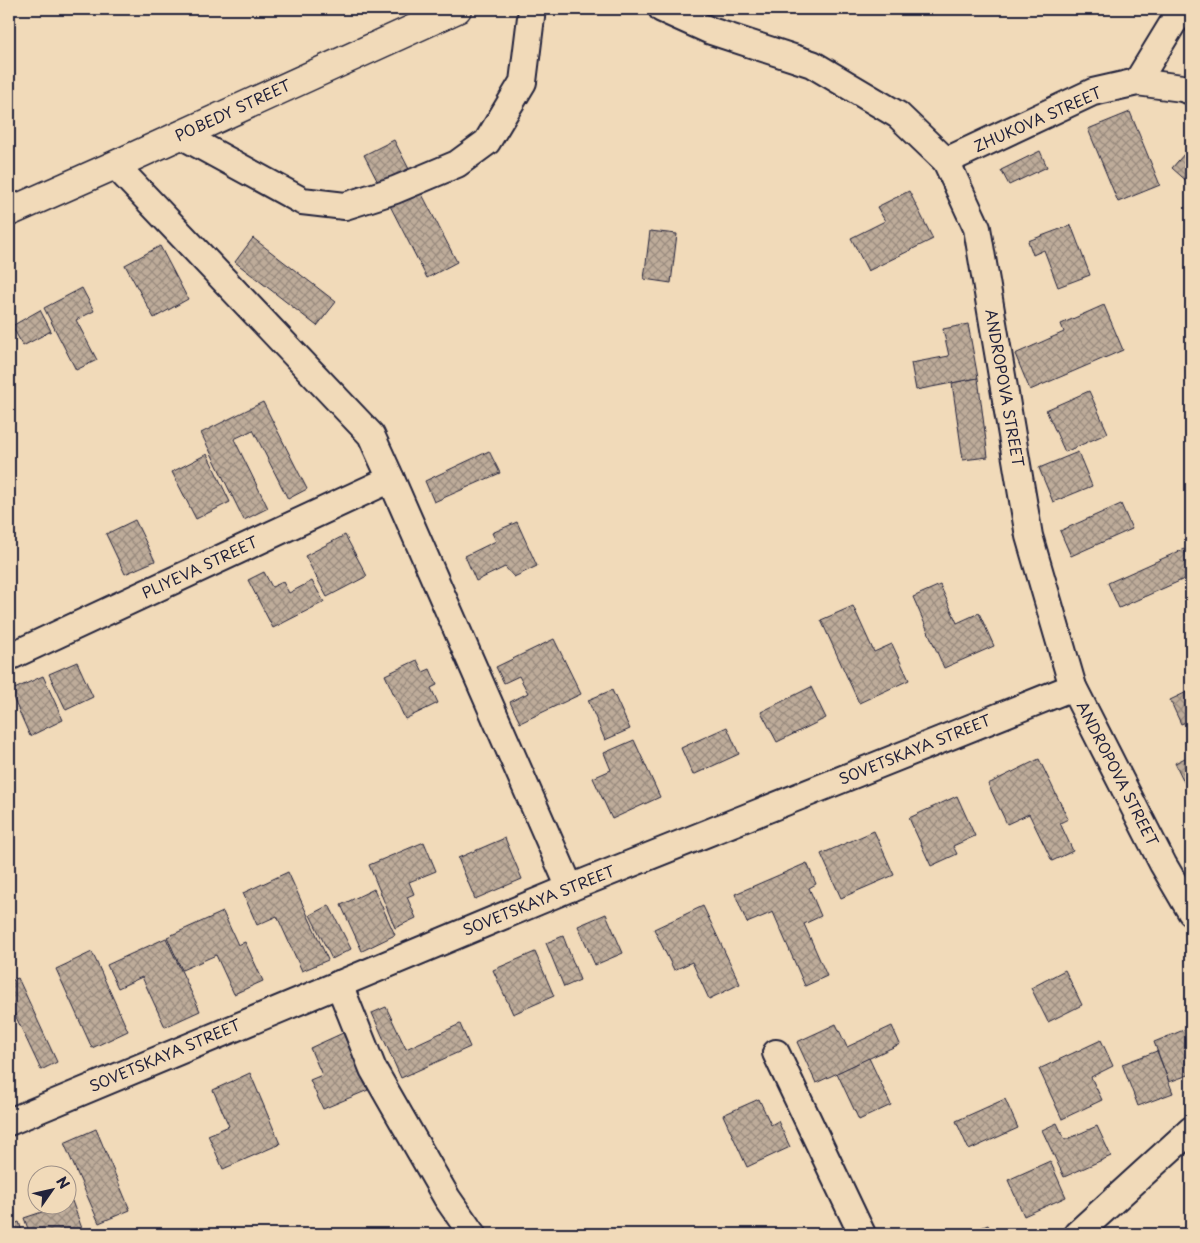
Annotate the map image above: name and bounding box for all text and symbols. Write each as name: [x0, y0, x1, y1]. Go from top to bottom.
street label: POBEDY STREET: [171, 72, 295, 147]
street label: ZHUKOVA STREET: [970, 80, 1106, 157]
street label: ANDROPOVA STREET: [980, 307, 1031, 469]
street label: PLIYEVA STREET: [138, 529, 262, 604]
street label: ANDROPOVA STREET: [1072, 697, 1165, 850]
street label: SOVETSKAYA STREET: [835, 707, 995, 790]
street label: SOVETSKAYA STREET: [459, 858, 619, 941]
street label: SOVETSKAYA STREET: [85, 1012, 245, 1097]
north arrow: [28, 1166, 78, 1216]
text: N: [51, 1172, 75, 1193]

